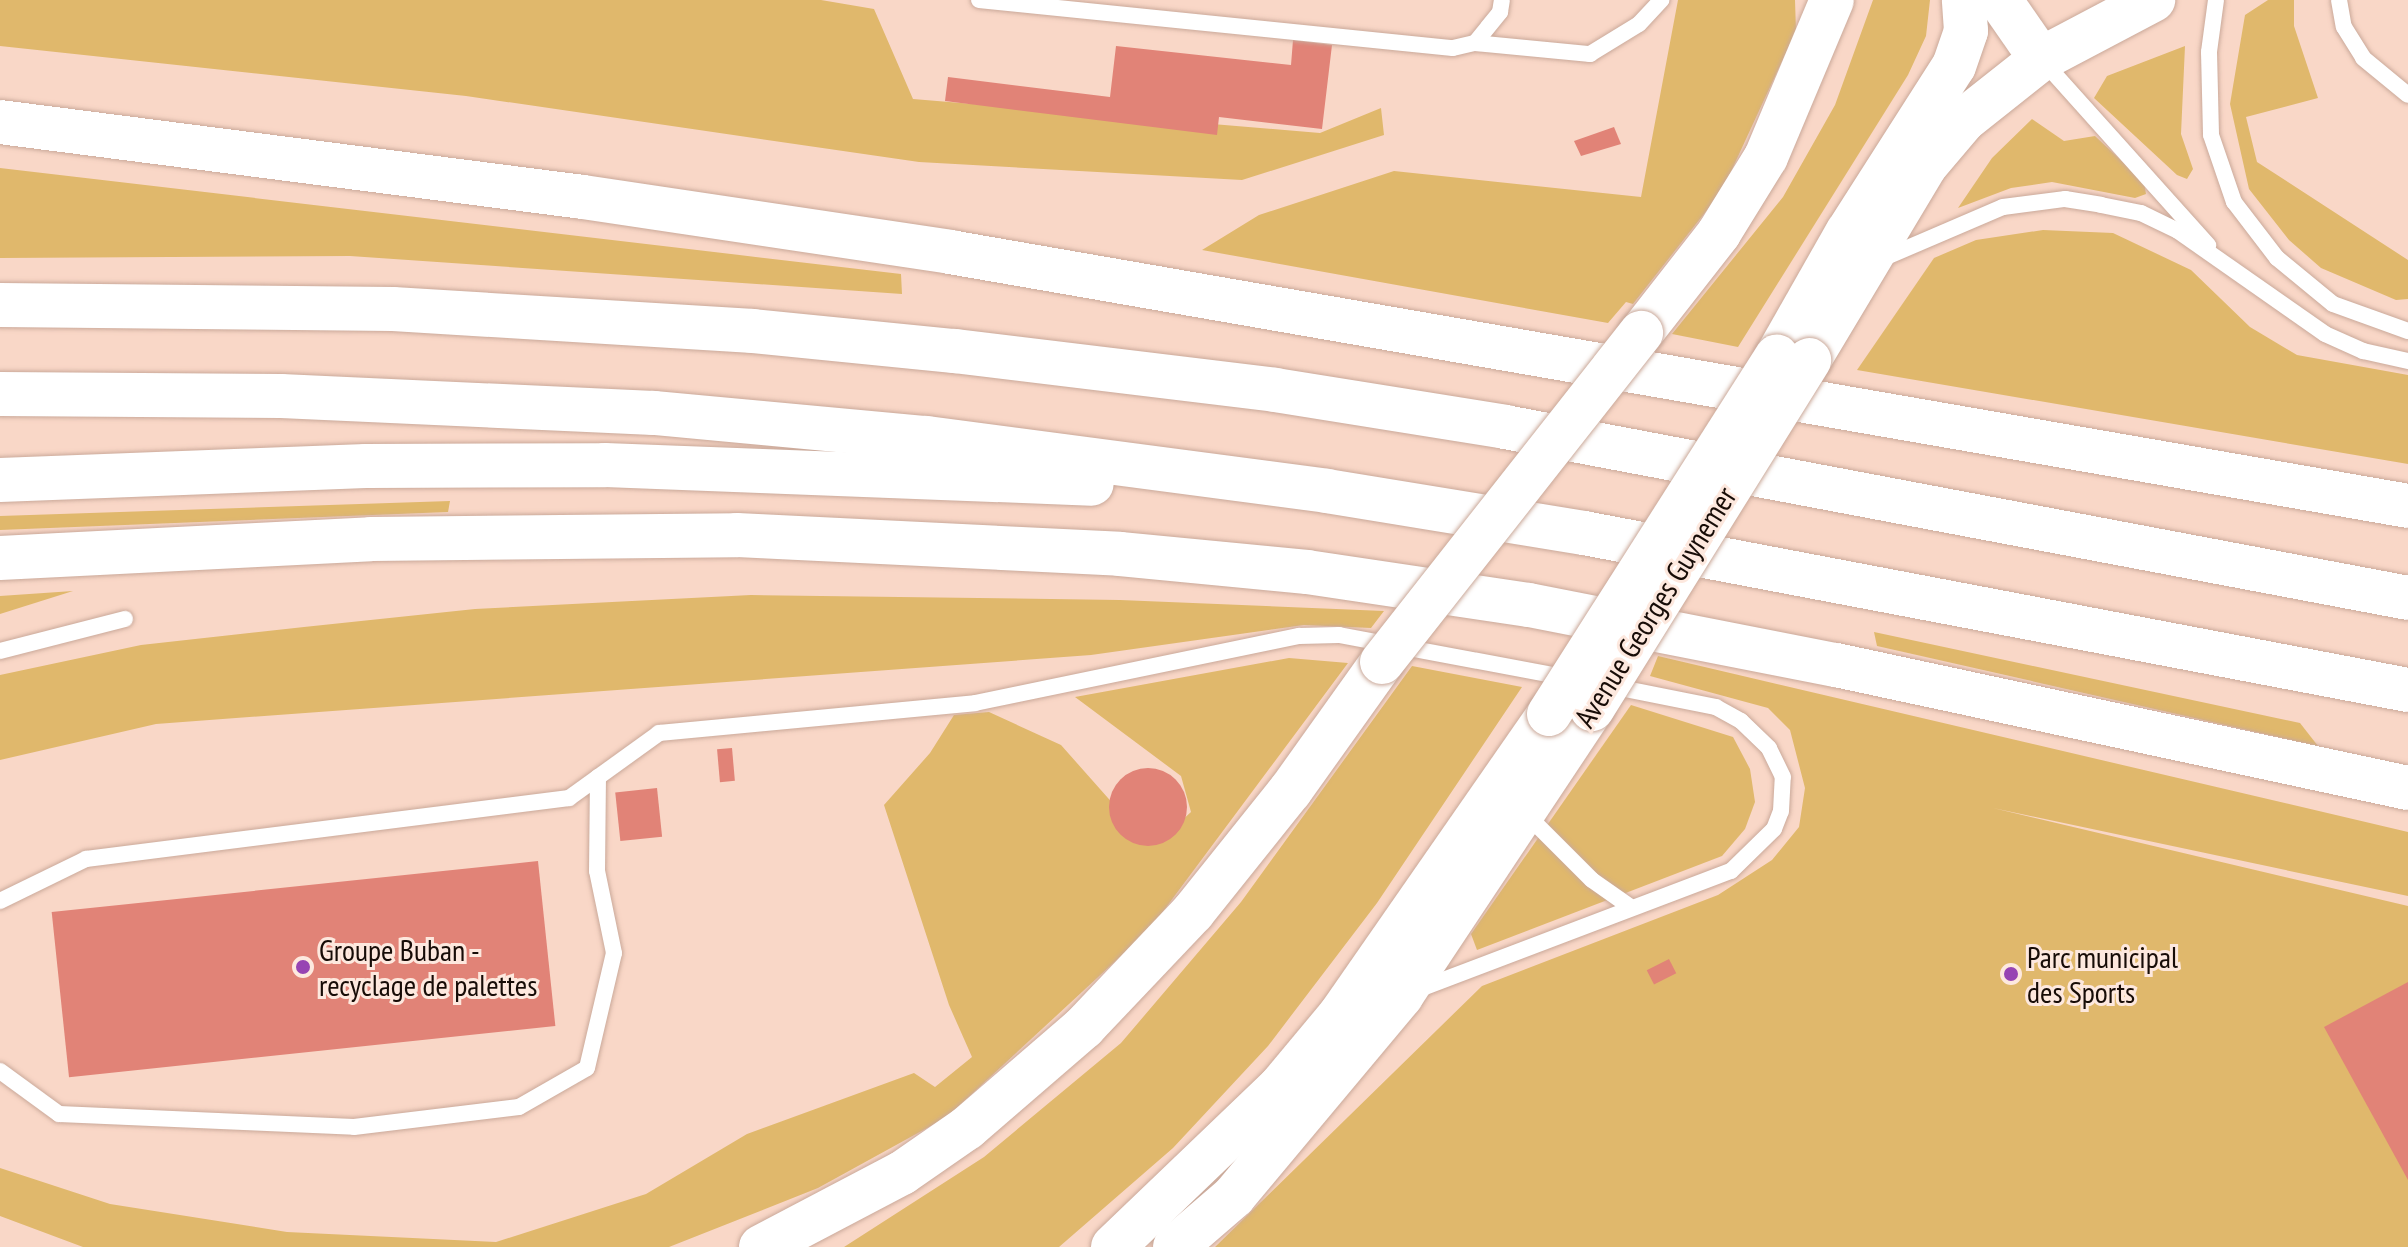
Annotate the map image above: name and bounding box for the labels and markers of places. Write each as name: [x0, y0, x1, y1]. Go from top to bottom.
place label: Groupe Buban - recyclage de palettes: [319, 932, 537, 1002]
place label: Parc municipal des Sports: [2027, 939, 2178, 1010]
marker: Groupe Buban - recyclage de palettes: [294, 958, 312, 976]
marker: Parc municipal des Sports: [2002, 965, 2020, 983]

